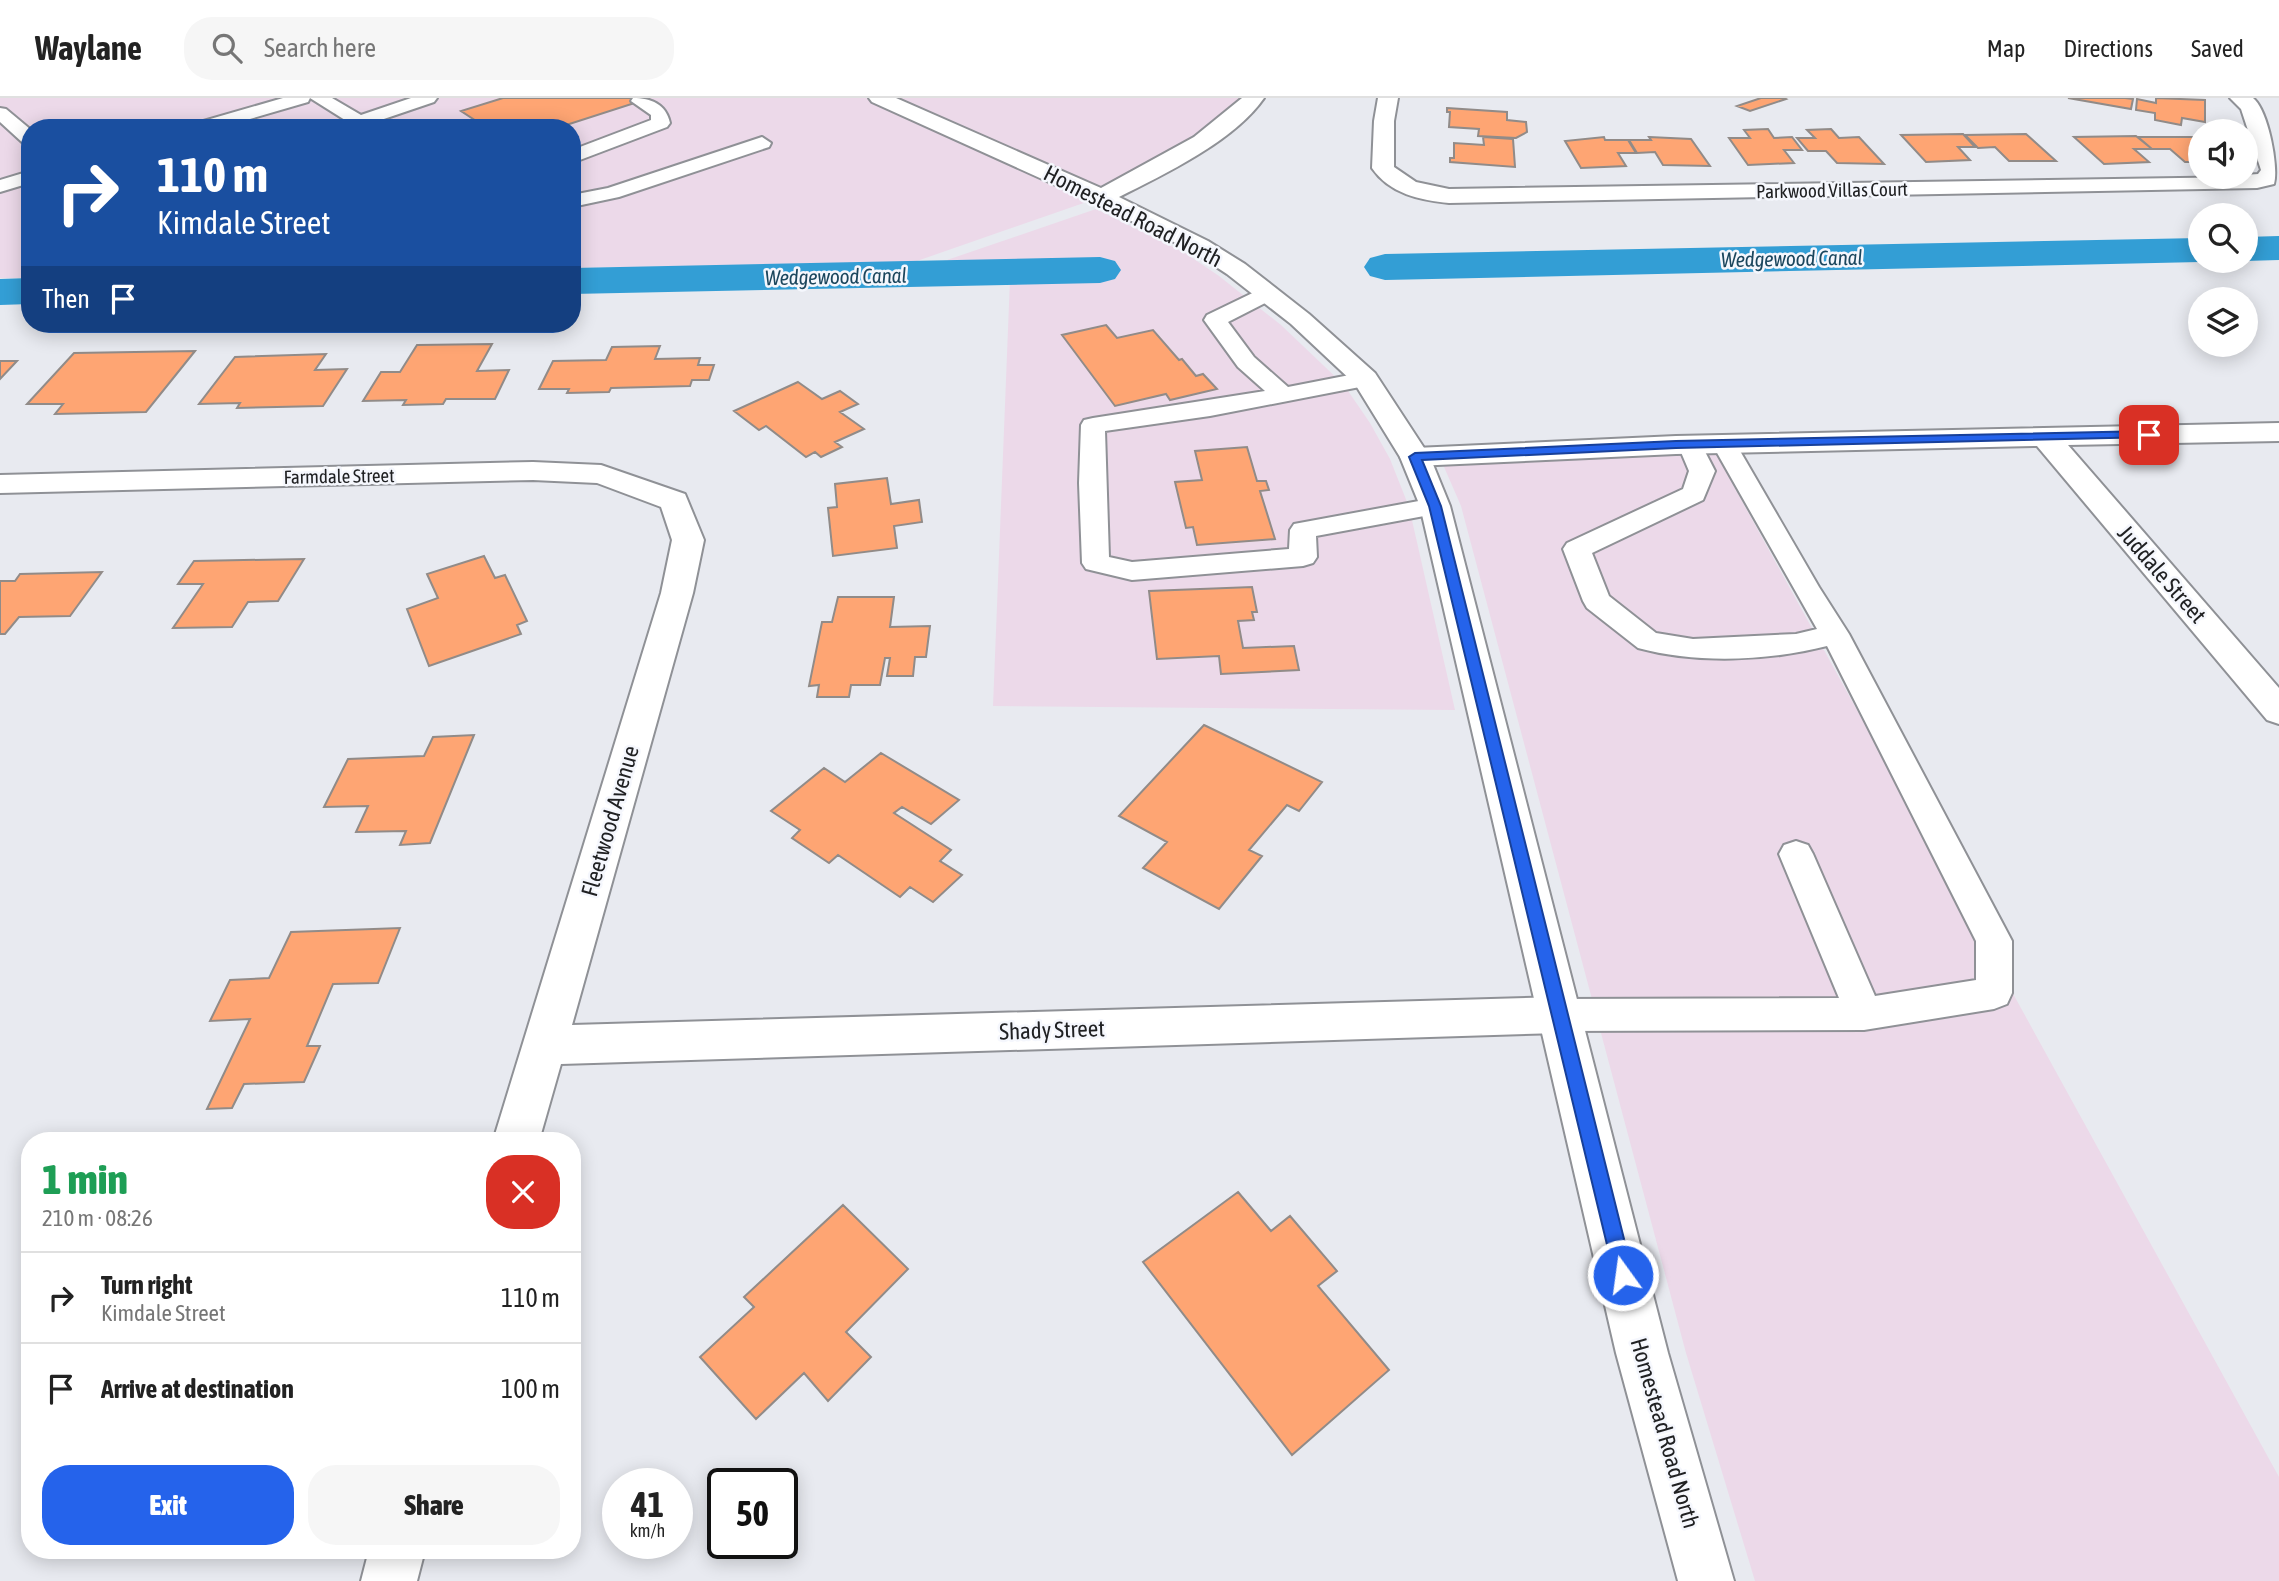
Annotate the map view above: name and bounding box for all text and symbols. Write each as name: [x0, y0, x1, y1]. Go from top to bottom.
search box: [184, 17, 674, 80]
text: Waylane: [35, 29, 142, 67]
icon: search: [208, 29, 246, 67]
text: Search here: [264, 33, 376, 63]
text: Map: [1987, 35, 2025, 62]
text: Directions: [2063, 35, 2153, 62]
text: Saved: [2191, 35, 2244, 62]
map controls: [2188, 119, 2258, 357]
button: sound: [2188, 119, 2258, 189]
text: 110 m: [157, 146, 268, 202]
icon: right: [42, 147, 133, 238]
street label: Homestead Road North: [1039, 160, 1227, 272]
street label: Parkwood Villas Court: [1756, 178, 1908, 202]
button: search: [2188, 203, 2258, 273]
text: Kimdale Street: [157, 204, 330, 241]
water label: Wedgewood Canal: [1721, 245, 1863, 271]
water label: Wedgewood Canal: [765, 263, 907, 289]
icon: arrive: [104, 280, 142, 318]
text: Then: [42, 284, 90, 314]
button: layers: [2188, 287, 2258, 357]
pin: [2119, 405, 2179, 465]
icon: arrive: [2130, 416, 2168, 454]
street label: Farmdale Street: [283, 464, 395, 488]
street label: Juddale Street: [2113, 520, 2211, 628]
street label: Fleetwood Avenue: [576, 743, 644, 899]
street label: Shady Street: [999, 1015, 1105, 1045]
text: 1 min: [42, 1155, 128, 1203]
button: close: [486, 1155, 560, 1229]
text: 210 m · 08:26: [42, 1205, 153, 1231]
position arrow: [1586, 1238, 1660, 1312]
text: Turn right: [101, 1270, 192, 1300]
icon: right: [42, 1279, 80, 1317]
text: 110 m: [501, 1283, 560, 1313]
text: Kimdale Street: [101, 1300, 226, 1326]
street label: Homestead Road North: [1625, 1335, 1705, 1531]
icon: arrive: [42, 1370, 80, 1408]
text: Arrive at destination: [101, 1374, 294, 1404]
text: 100 m: [501, 1374, 560, 1404]
button: Exit: [42, 1465, 294, 1545]
button: Share: [308, 1465, 560, 1545]
speed limit sign: 50: [707, 1468, 798, 1559]
text: 41: [631, 1484, 664, 1524]
text: km/h: [630, 1520, 665, 1541]

